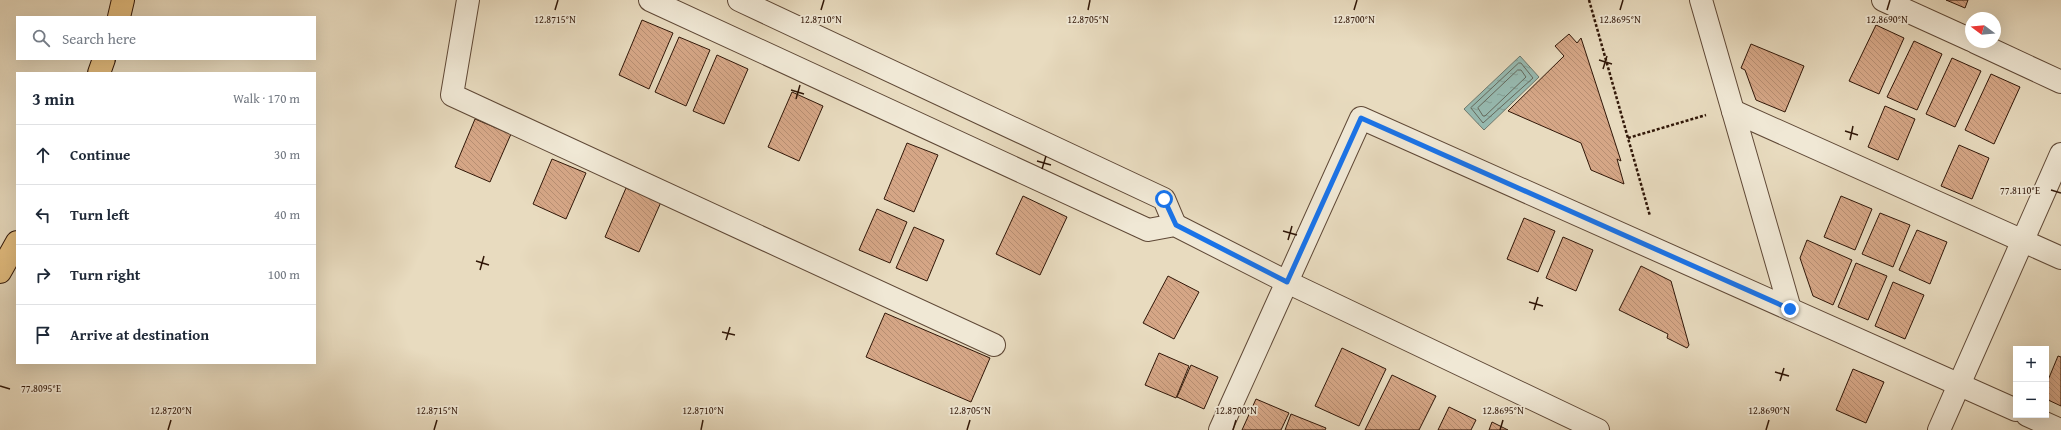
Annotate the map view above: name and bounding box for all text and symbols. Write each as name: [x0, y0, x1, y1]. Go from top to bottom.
text: 12.8715°N: [534, 12, 576, 27]
text: 12.8710°N: [800, 12, 842, 27]
text: 12.8705°N: [1067, 12, 1109, 27]
text: 12.8700°N: [1333, 12, 1375, 27]
text: 12.8695°N: [1599, 12, 1641, 27]
text: 12.8690°N: [1866, 12, 1908, 27]
north arrow: [1965, 12, 2001, 48]
search box: [16, 16, 316, 60]
icon: search: [30, 27, 52, 49]
text: Search here: [62, 28, 136, 49]
text: 3 min: [32, 86, 74, 111]
text: Walk · 170 m: [233, 89, 300, 108]
icon: ahead: [32, 144, 54, 166]
text: Continue: [70, 144, 131, 165]
text: 30 m: [274, 145, 300, 164]
text: 77.8110°E: [2000, 183, 2040, 198]
route start: [1155, 190, 1173, 208]
icon: left: [32, 204, 54, 226]
text: Turn left: [70, 204, 129, 225]
text: 40 m: [274, 205, 300, 224]
icon: right: [32, 264, 54, 286]
text: Turn right: [70, 264, 141, 285]
text: 100 m: [268, 265, 300, 284]
route end: [1781, 300, 1799, 318]
icon: arrive: [32, 324, 54, 346]
text: Arrive at destination: [70, 324, 209, 345]
map controls: [2013, 346, 2049, 418]
button: +: [2013, 346, 2049, 382]
text: 77.8095°E: [21, 381, 61, 396]
button: −: [2013, 382, 2049, 418]
text: 12.8720°N: [150, 403, 192, 418]
text: 12.8715°N: [416, 403, 458, 418]
text: 12.8710°N: [682, 403, 724, 418]
text: 12.8705°N: [949, 403, 991, 418]
text: 12.8700°N: [1215, 403, 1257, 418]
text: 12.8695°N: [1482, 403, 1524, 418]
text: 12.8690°N: [1748, 403, 1790, 418]

